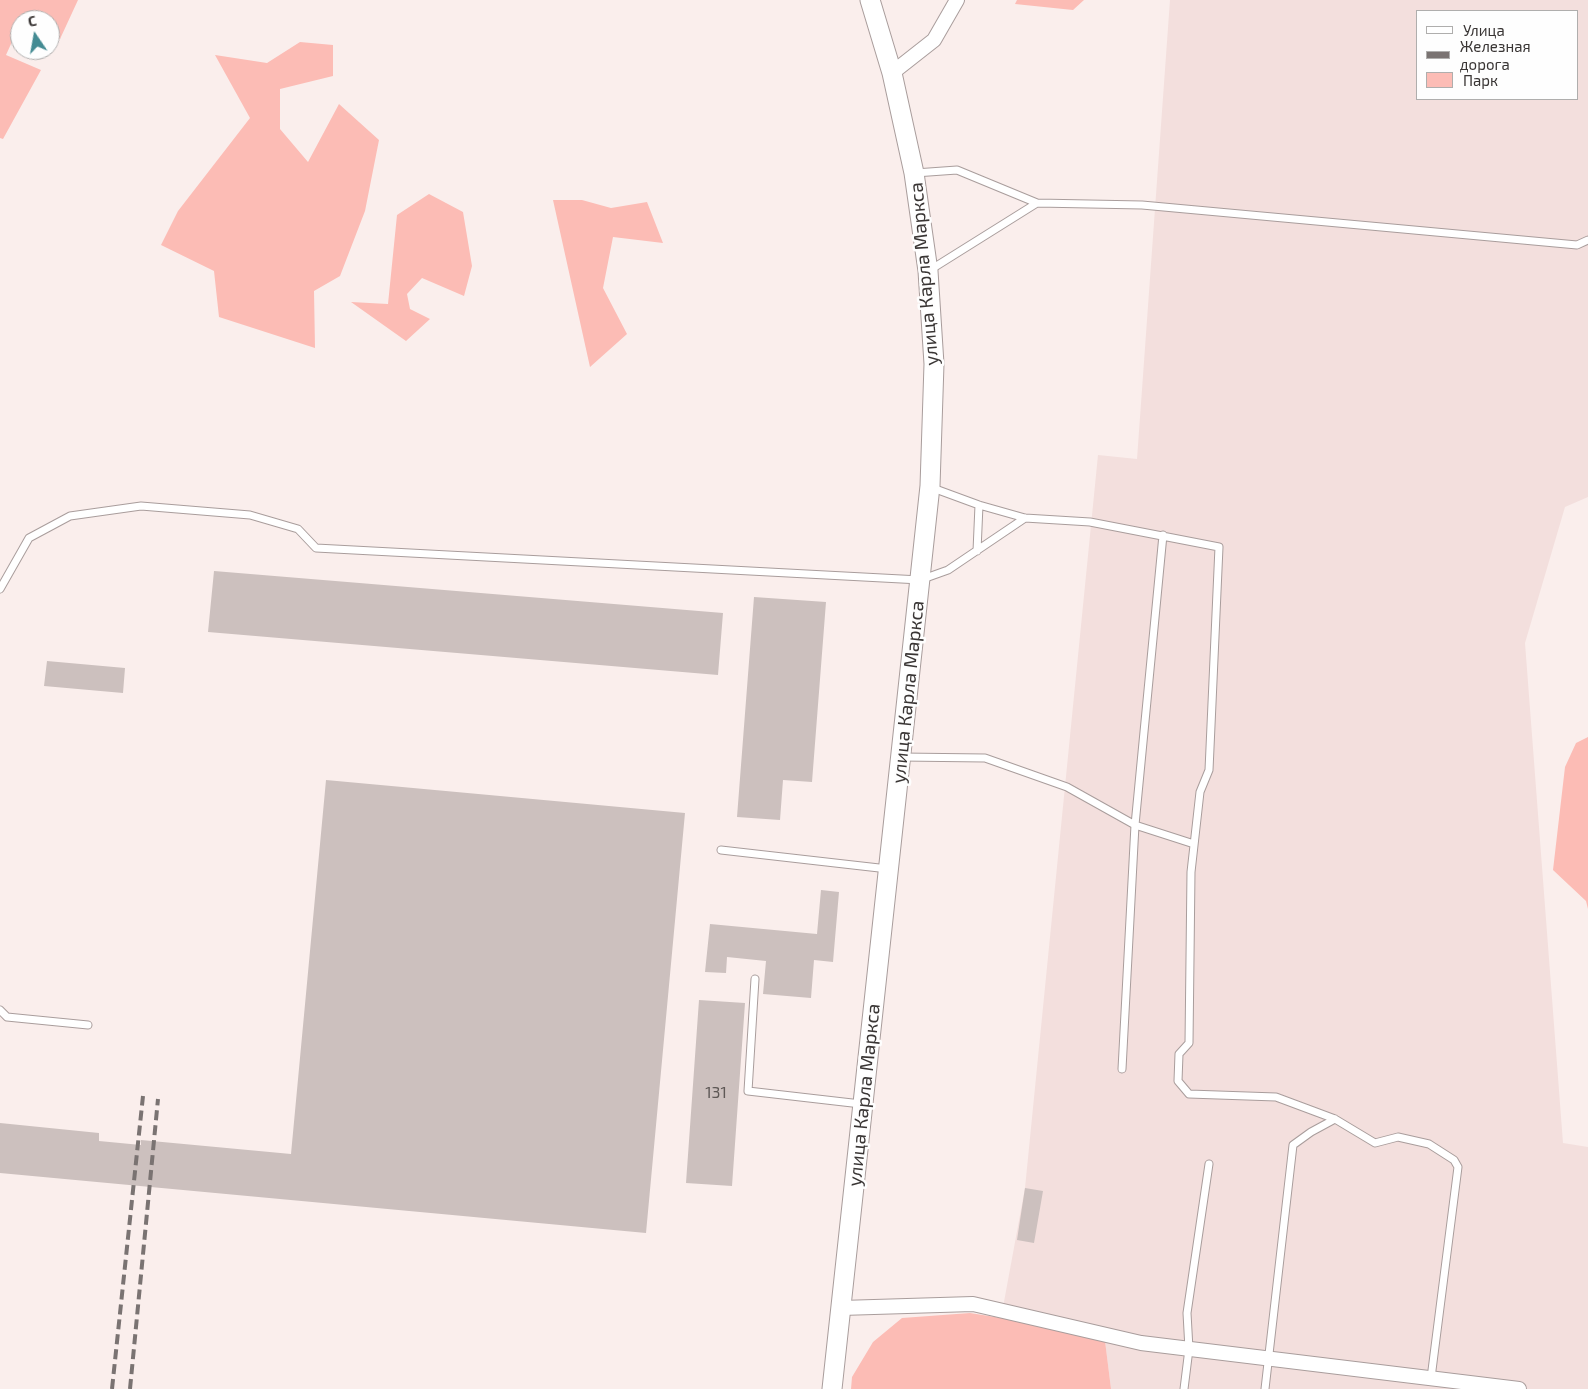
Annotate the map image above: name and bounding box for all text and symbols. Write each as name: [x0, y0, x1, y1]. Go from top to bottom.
north arrow: [10, 10, 60, 60]
legend: [1416, 10, 1578, 100]
text: С: [26, 12, 38, 30]
text: Улица: [1463, 21, 1505, 39]
text: Железная дорога: [1460, 37, 1531, 73]
text: Парк: [1463, 71, 1498, 89]
street label: улица Карла Маркса: [905, 181, 943, 367]
street label: улица Карла Маркса: [887, 599, 929, 785]
street label: улица Карла Маркса: [843, 1002, 885, 1188]
house number: 131: [705, 1083, 727, 1103]

